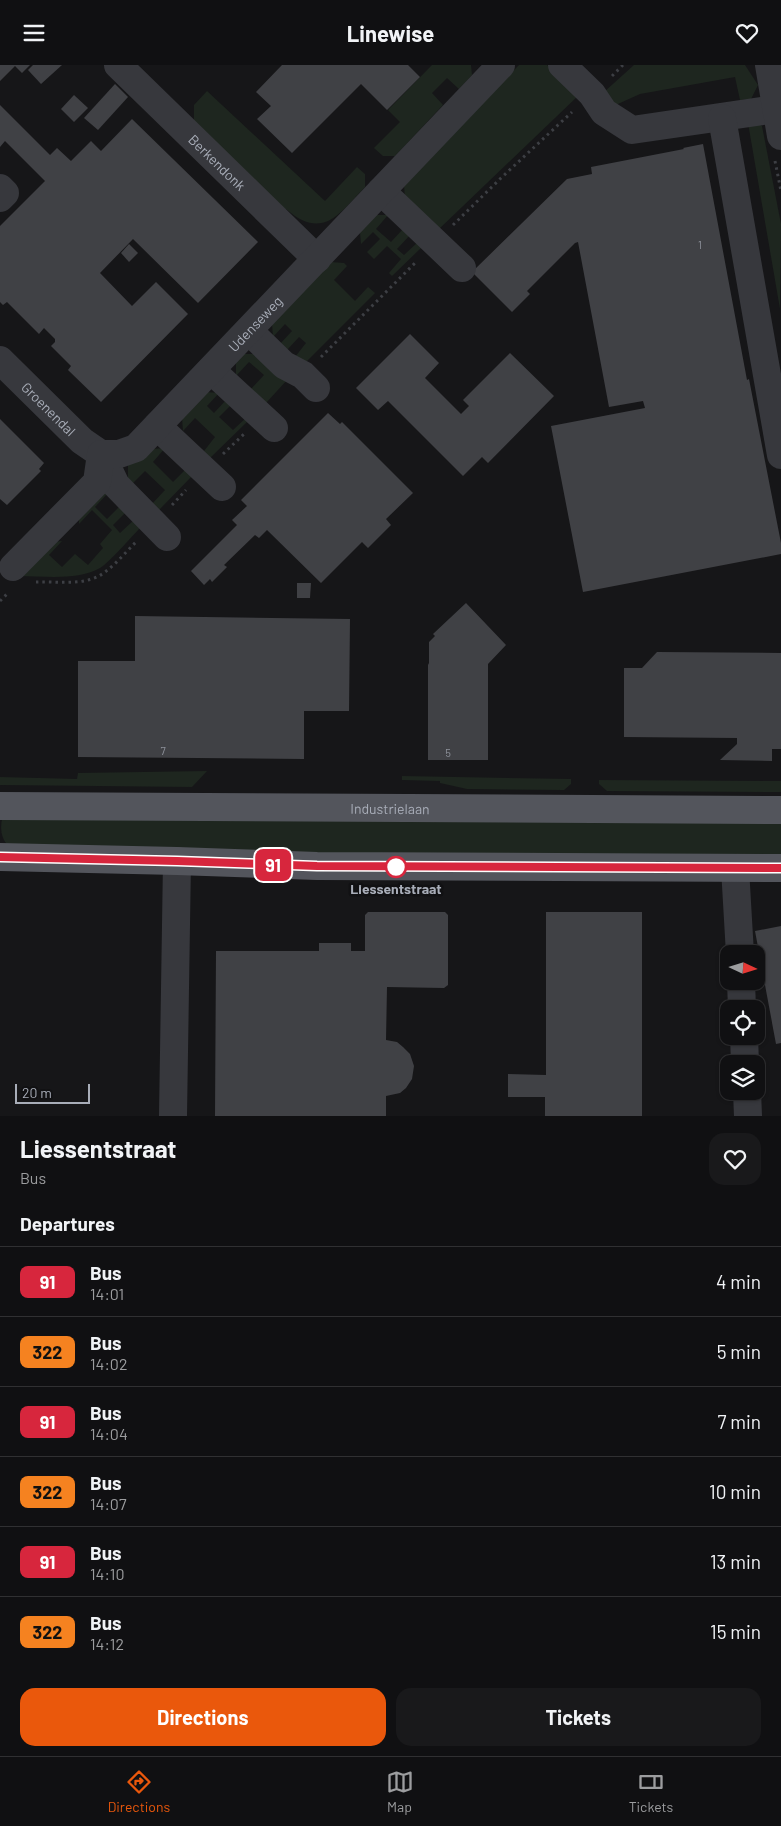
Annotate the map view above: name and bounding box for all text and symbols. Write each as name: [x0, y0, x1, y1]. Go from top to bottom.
icon: menu: [20, 19, 48, 47]
icon: heart: [733, 19, 761, 47]
text: Linewise: [347, 20, 434, 46]
street label: Berkendonk: [186, 131, 250, 194]
house number: 1: [698, 238, 702, 251]
street label: Udenseweg: [224, 292, 285, 355]
street label: Groenendal: [19, 378, 80, 439]
house number: 7: [160, 744, 166, 757]
house number: 5: [445, 746, 451, 759]
street label: Industrielaan: [350, 799, 430, 817]
line badge: 91: [250, 849, 296, 881]
text: 91: [265, 854, 281, 876]
marker: Liessentstraat: [385, 856, 407, 878]
place label: Liessentstraat: [350, 880, 442, 897]
north arrow: [720, 945, 765, 990]
map controls: [720, 945, 765, 1100]
button: locate: [720, 1000, 765, 1045]
button: layers: [720, 1055, 765, 1100]
scale bar: [15, 1081, 90, 1104]
text: 20 m: [22, 1084, 52, 1101]
button: heart: [709, 1133, 761, 1185]
text: Liessentstraat: [20, 1134, 176, 1163]
text: Bus: [20, 1168, 46, 1187]
text: Departures: [20, 1212, 115, 1235]
text: Bus: [90, 1261, 122, 1284]
text: 4 min: [716, 1270, 761, 1293]
text: 91: [40, 1271, 55, 1293]
text: 14:01: [90, 1284, 124, 1303]
text: Bus: [90, 1331, 122, 1354]
text: 5 min: [717, 1340, 761, 1363]
text: 322: [33, 1341, 62, 1363]
text: 14:02: [90, 1354, 127, 1373]
text: Bus: [90, 1401, 122, 1424]
text: 7 min: [717, 1410, 761, 1433]
text: 91: [40, 1411, 55, 1433]
text: 14:04: [90, 1424, 128, 1443]
text: Bus: [90, 1471, 122, 1494]
text: 10 min: [709, 1480, 761, 1503]
text: 322: [33, 1481, 62, 1503]
text: 14:07: [90, 1494, 126, 1513]
text: Bus: [90, 1541, 122, 1564]
text: 13 min: [710, 1550, 761, 1573]
text: 91: [40, 1551, 55, 1573]
text: 14:10: [90, 1564, 124, 1583]
text: Bus: [90, 1611, 122, 1634]
text: 15 min: [710, 1620, 761, 1643]
text: 322: [33, 1621, 62, 1643]
text: 14:12: [90, 1634, 124, 1653]
button: Directions: [20, 1688, 386, 1746]
button: Tickets: [396, 1688, 761, 1746]
tab: Directions: [108, 1768, 170, 1815]
tab: Map: [386, 1768, 414, 1815]
tab: Tickets: [629, 1768, 673, 1815]

